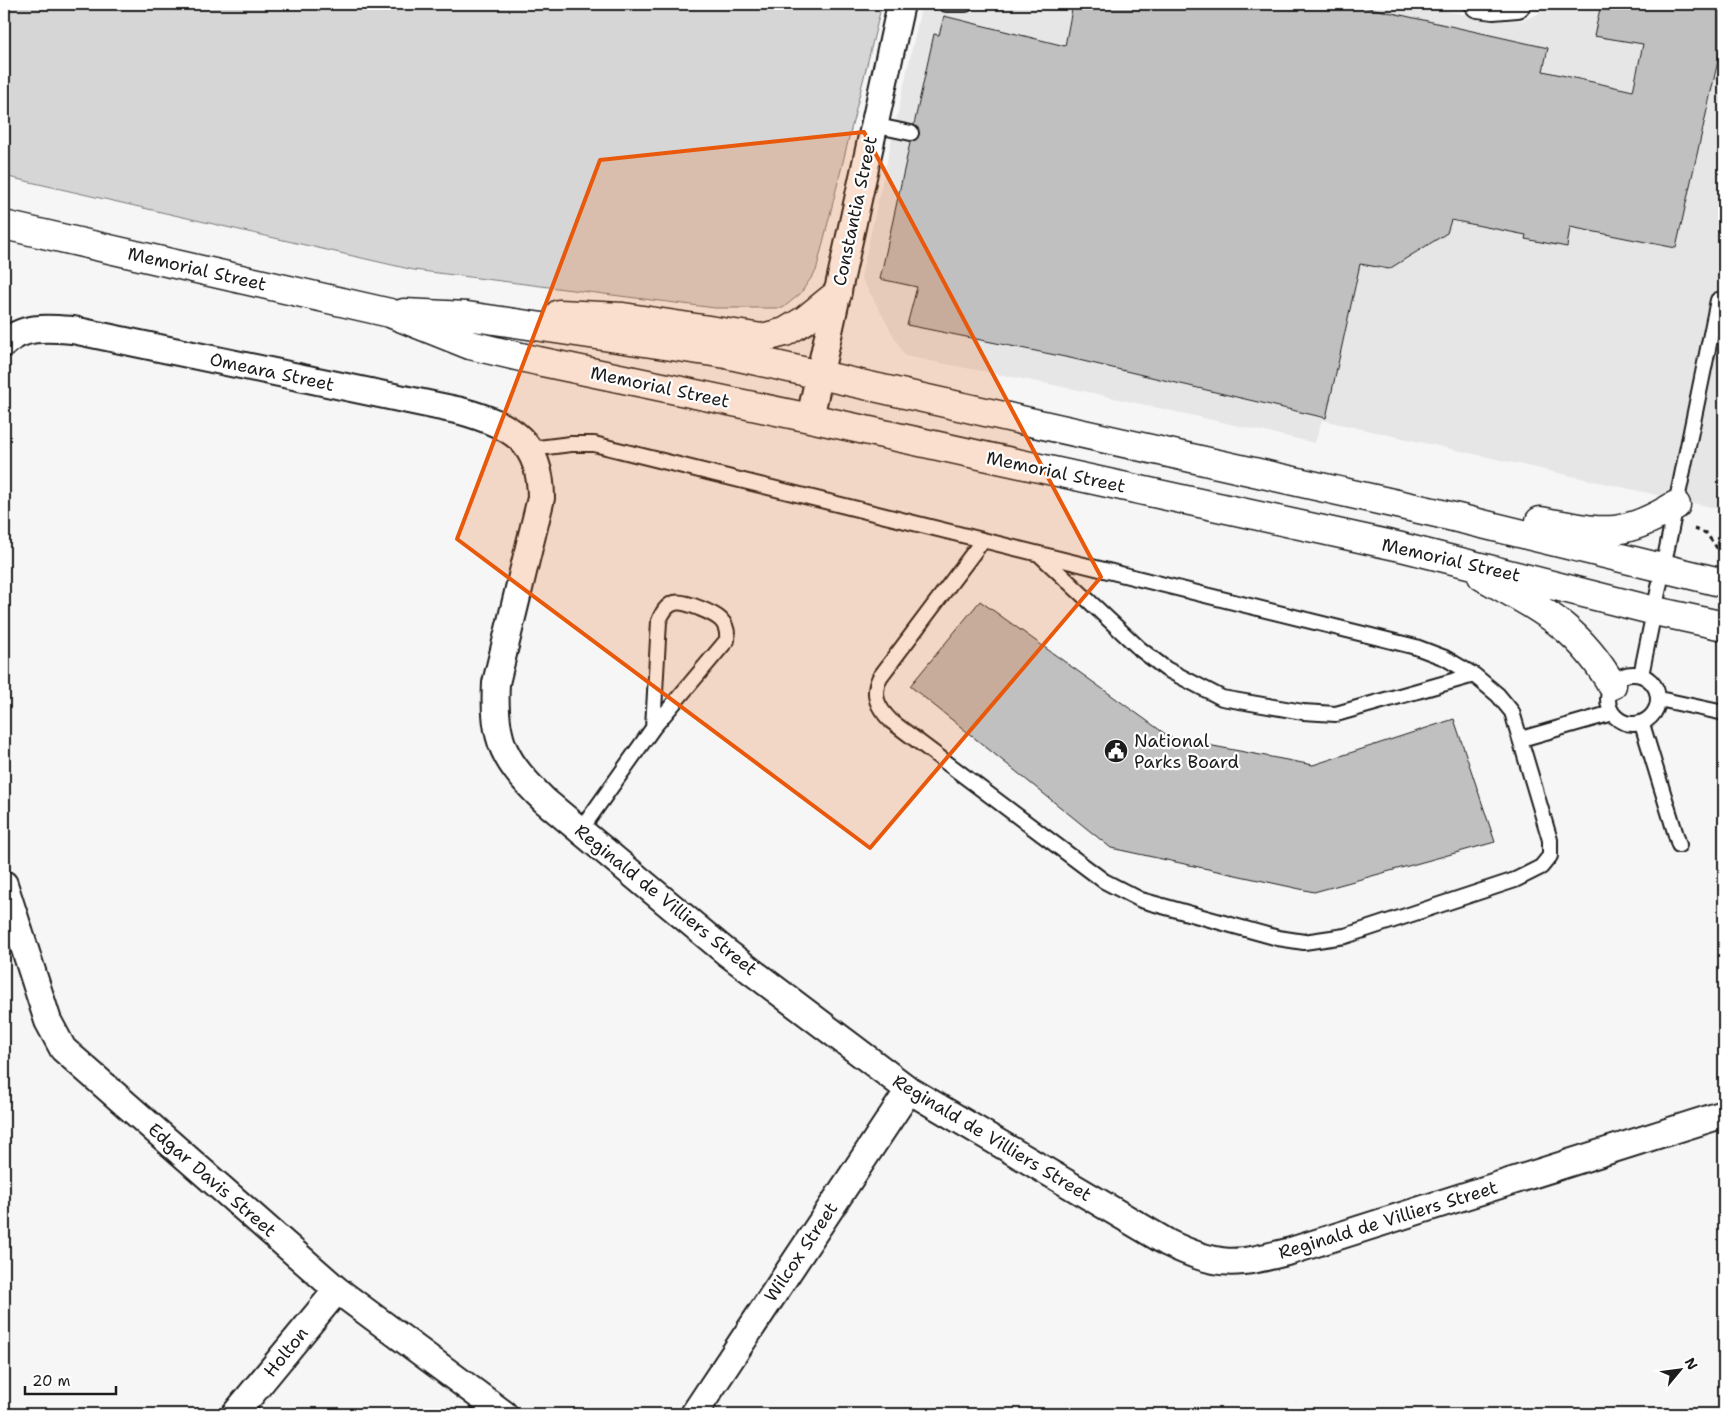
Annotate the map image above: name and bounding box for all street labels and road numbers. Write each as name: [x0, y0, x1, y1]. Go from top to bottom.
street label: Constantia Street: [827, 134, 883, 288]
street label: Memorial Street: [125, 241, 269, 297]
street label: Omeara Street: [207, 347, 337, 397]
street label: Memorial Street: [588, 361, 732, 413]
street label: Memorial Street: [984, 446, 1128, 498]
street label: Memorial Street: [1379, 532, 1523, 588]
street label: Reginald de Villiers Street: [570, 819, 762, 981]
street label: Reginald de Villiers Street: [888, 1069, 1096, 1207]
street label: Edgar Davis Street: [143, 1118, 281, 1243]
street label: Reginald de Villiers Street: [1275, 1175, 1501, 1265]
street label: Wilcox Street: [759, 1197, 843, 1307]
street label: Holton: [258, 1322, 314, 1382]

